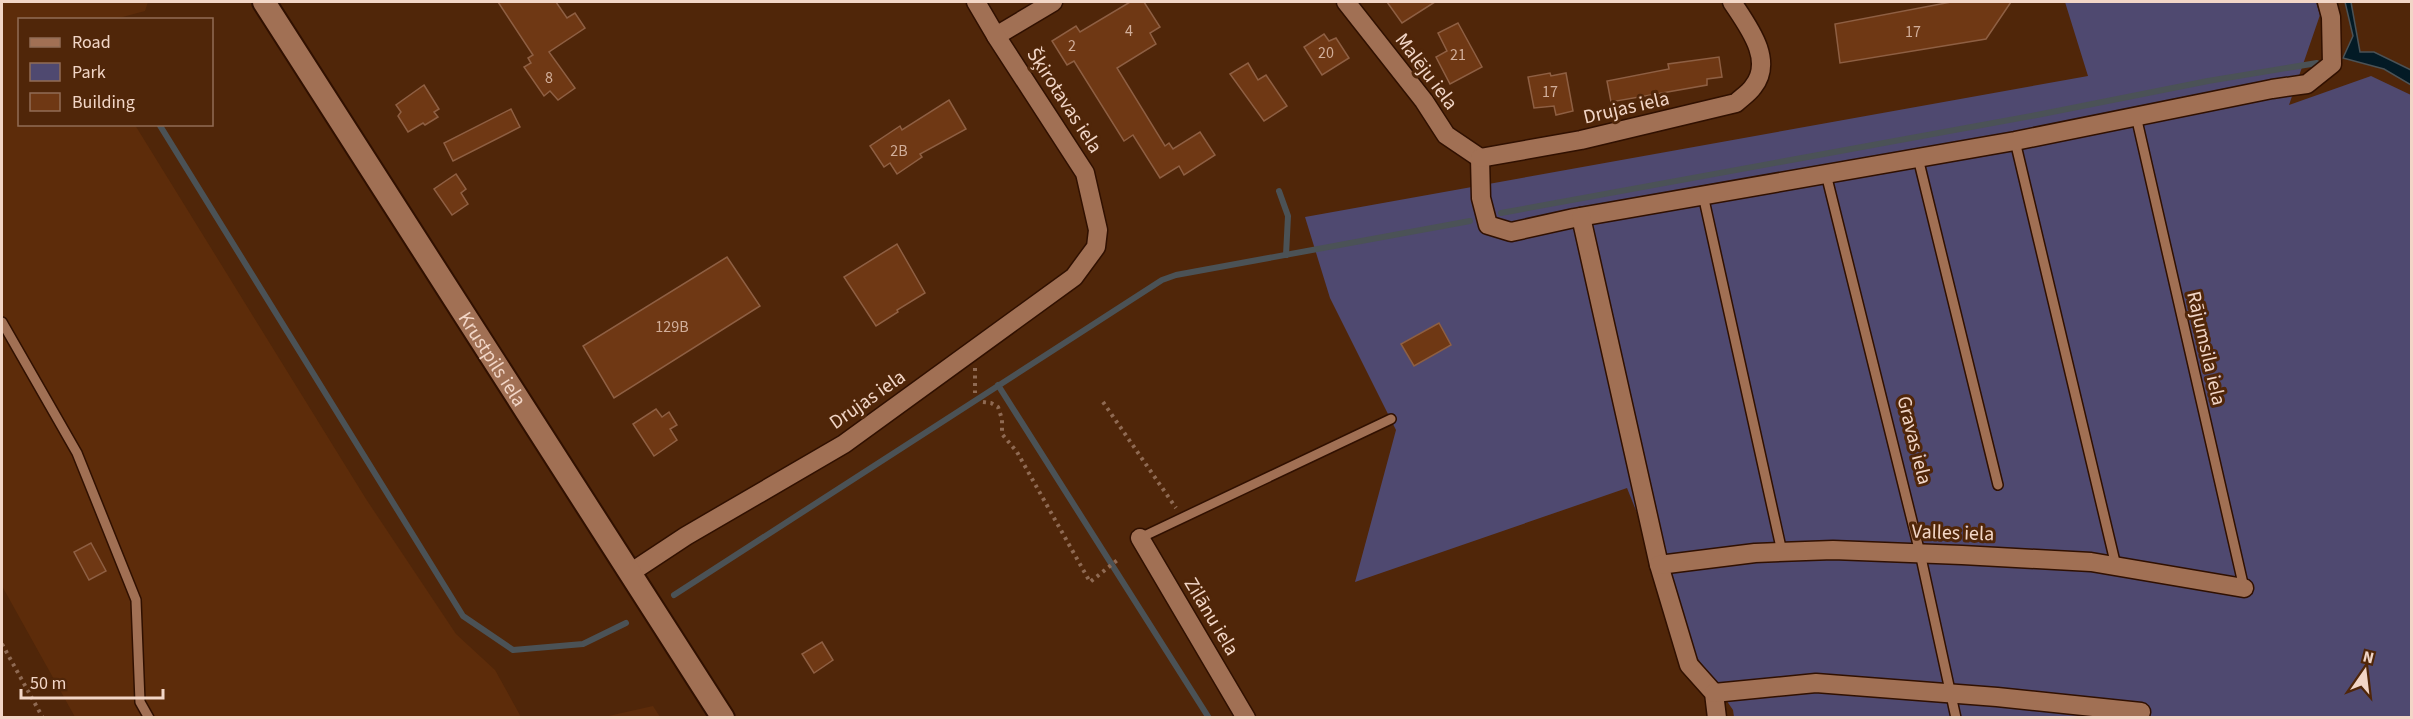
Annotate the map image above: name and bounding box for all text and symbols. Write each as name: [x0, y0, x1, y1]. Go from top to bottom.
legend: [18, 18, 213, 126]
house number: 4: [1125, 20, 1133, 42]
house number: 17: [1905, 21, 1921, 43]
street label: Malēju iela: [1388, 27, 1464, 116]
text: Road: [72, 30, 111, 55]
house number: 2: [1068, 35, 1076, 57]
street label: Šķirotavas iela: [1020, 42, 1109, 159]
house number: 20: [1318, 42, 1334, 64]
house number: 21: [1450, 44, 1466, 66]
text: Park: [72, 60, 106, 85]
house number: 8: [545, 67, 553, 89]
house number: 17: [1542, 81, 1558, 103]
street label: Drujas iela: [1580, 84, 1672, 131]
text: Building: [72, 90, 135, 115]
house number: 2B: [890, 140, 908, 162]
street label: Rājumsila iela: [2179, 288, 2233, 408]
street label: Krustpils iela: [451, 307, 533, 412]
house number: 129B: [655, 316, 689, 338]
street label: Drujas iela: [824, 363, 911, 436]
street label: Gravas iela: [1890, 393, 1939, 487]
street label: Valles iela: [1911, 518, 1995, 548]
street label: Zilānu iela: [1177, 572, 1245, 661]
north arrow: [2335, 641, 2395, 701]
text: N: [2361, 645, 2376, 669]
scale bar: [21, 662, 164, 700]
text: 50 m: [30, 671, 66, 696]

